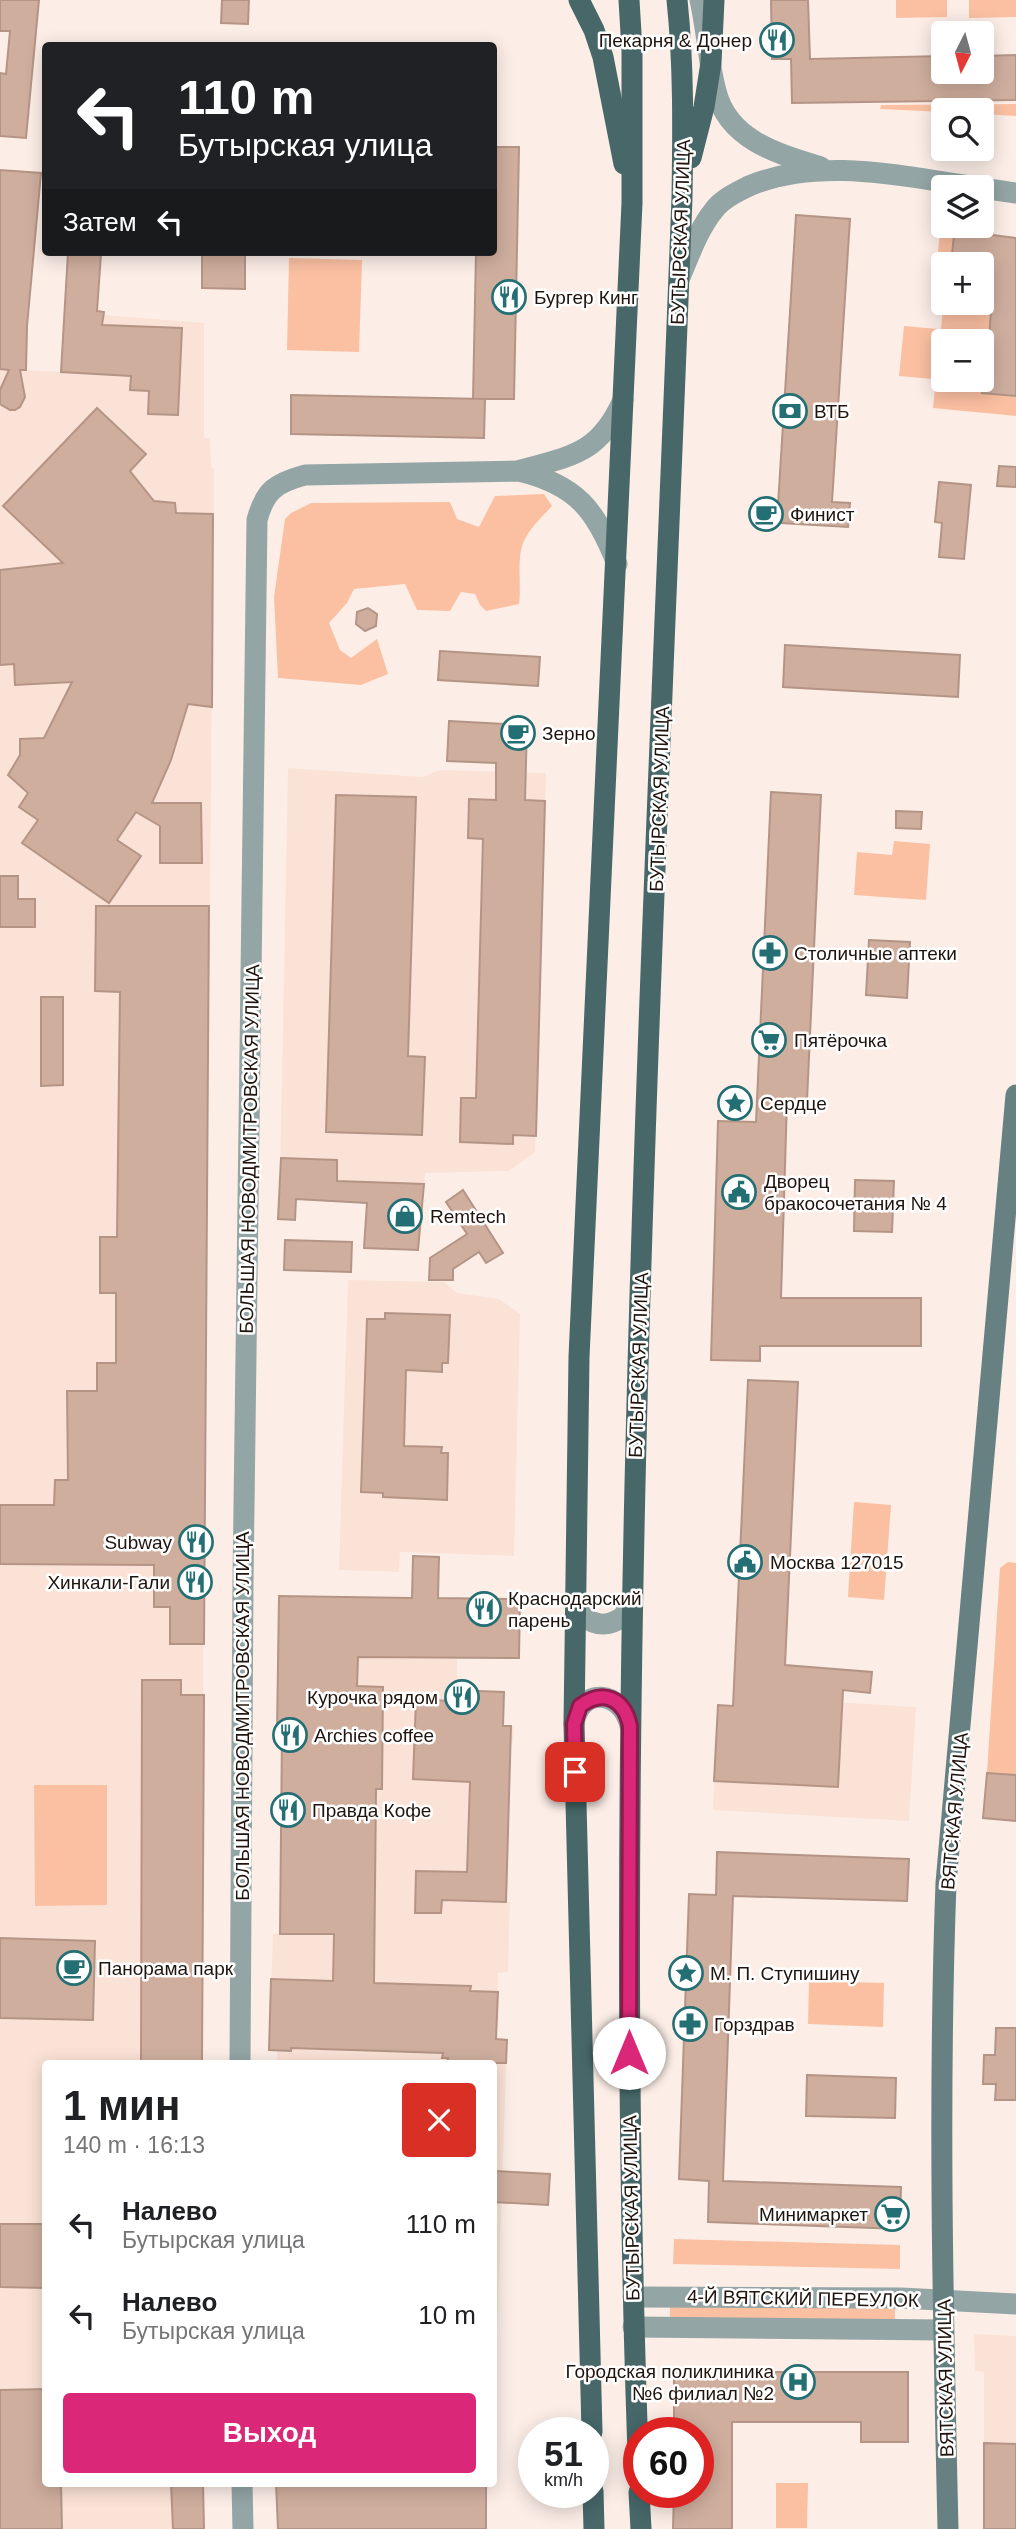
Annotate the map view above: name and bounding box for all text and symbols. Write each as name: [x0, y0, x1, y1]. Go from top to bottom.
restaurant icon: Пекарня & Донер: [758, 21, 796, 59]
north arrow: [931, 21, 994, 84]
map controls: [931, 21, 994, 392]
place label: Пекарня & Донер: [599, 30, 752, 51]
icon: left: [63, 70, 154, 161]
text: 110 m: [178, 70, 314, 124]
button: search: [931, 98, 994, 161]
text: Бутырская улица: [178, 127, 432, 163]
street label: БУТЫРСКАЯ УЛИЦА: [667, 139, 694, 325]
button: layers: [931, 175, 994, 238]
icon: left: [151, 203, 189, 241]
text: Затем: [63, 207, 137, 237]
button: +: [931, 252, 994, 315]
restaurant icon: Бургер Кинг: [490, 278, 528, 316]
place label: Бургер Кинг: [534, 287, 638, 308]
button: −: [931, 329, 994, 392]
bank icon: ВТБ: [771, 392, 809, 430]
place label: ВТБ: [814, 401, 849, 422]
cafe icon: Финист: [747, 495, 785, 533]
place label: Финист: [790, 504, 855, 525]
street label: БУТЫРСКАЯ УЛИЦА: [646, 706, 673, 892]
cafe icon: Зерно: [499, 714, 537, 752]
place label: Зерно: [542, 723, 596, 744]
pharmacy icon: Столичные аптеки: [751, 934, 789, 972]
place label: Столичные аптеки: [794, 943, 957, 964]
street label: БОЛЬШАЯ НОВОДМИТРОВСКАЯ УЛИЦА: [236, 964, 263, 1334]
supermarket icon: Пятёрочка: [750, 1021, 788, 1059]
place label: Пятёрочка: [794, 1030, 888, 1051]
place icon: Сердце: [716, 1084, 754, 1122]
place label: Сердце: [760, 1093, 827, 1114]
place label: Дворец бракосочетания № 4: [764, 1171, 947, 1214]
public building icon: Дворец бракосочетания № 4: [720, 1173, 758, 1211]
shop icon: Remtech: [386, 1197, 424, 1235]
place label: Remtech: [430, 1206, 506, 1227]
street label: БУТЫРСКАЯ УЛИЦА: [625, 1272, 652, 1458]
restaurant icon: Subway: [177, 1523, 215, 1561]
street label: БОЛЬШАЯ НОВОДМИТРОВСКАЯ УЛИЦА: [232, 1531, 253, 1901]
place label: Subway: [104, 1532, 172, 1553]
public building icon: Москва 127015: [726, 1543, 764, 1581]
place label: Москва 127015: [770, 1552, 904, 1573]
restaurant icon: Хинкали-Гали: [176, 1563, 214, 1601]
place label: Хинкали-Гали: [47, 1572, 170, 1593]
place label: Краснодарский парень: [508, 1588, 642, 1631]
restaurant icon: Краснодарский парень: [465, 1590, 503, 1628]
restaurant icon: Курочка рядом: [443, 1678, 481, 1716]
place label: Курочка рядом: [307, 1687, 438, 1708]
restaurant icon: Archies coffee: [271, 1716, 309, 1754]
place label: Archies coffee: [314, 1725, 434, 1746]
street label: ВЯТСКАЯ УЛИЦА: [937, 1731, 972, 1891]
pin: [545, 1742, 605, 1802]
icon: arrive: [556, 1753, 594, 1791]
restaurant icon: Правда Кофе: [269, 1791, 307, 1829]
place label: Правда Кофе: [312, 1800, 431, 1821]
cafe icon: Панорама парк: [55, 1949, 93, 1987]
place icon: М. П. Ступишину: [667, 1954, 705, 1992]
place label: Панорама парк: [98, 1958, 234, 1979]
place label: М. П. Ступишину: [710, 1963, 860, 1984]
pharmacy icon: Горздрав: [671, 2005, 709, 2043]
place label: Горздрав: [714, 2014, 795, 2035]
position arrow: [592, 2016, 666, 2090]
text: 1 мин: [63, 2082, 180, 2129]
button: close: [402, 2083, 476, 2157]
street label: БУТЫРСКАЯ УЛИЦА: [619, 2115, 644, 2301]
text: 140 m · 16:13: [63, 2132, 205, 2158]
supermarket icon: Минимаркет: [873, 2195, 911, 2233]
text: Налево: [122, 2196, 217, 2226]
place label: Минимаркет: [759, 2204, 868, 2225]
icon: left: [63, 2206, 101, 2244]
text: 110 m: [406, 2209, 476, 2239]
text: Бутырская улица: [122, 2227, 305, 2253]
street label: 4-Й ВЯТСКИЙ ПЕРЕУЛОК: [687, 2286, 919, 2311]
text: Налево: [122, 2287, 217, 2317]
icon: left: [63, 2297, 101, 2335]
street label: ВЯТСКАЯ УЛИЦА: [934, 2298, 957, 2457]
text: 10 m: [418, 2300, 476, 2330]
text: Бутырская улица: [122, 2318, 305, 2344]
place label: Городская поликлиника №6 филиал №2: [565, 2361, 774, 2404]
hospital icon: Городская поликлиника №6 филиал №2: [779, 2363, 817, 2401]
button: Выход: [63, 2393, 476, 2473]
speed limit sign: 60: [623, 2417, 714, 2508]
text: 51: [544, 2434, 583, 2473]
text: km/h: [544, 2470, 583, 2490]

